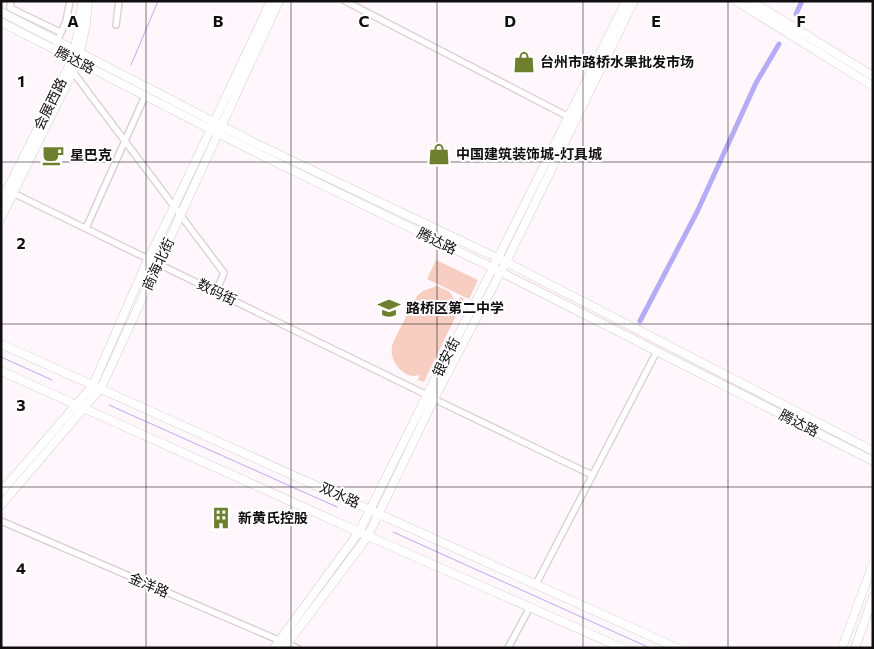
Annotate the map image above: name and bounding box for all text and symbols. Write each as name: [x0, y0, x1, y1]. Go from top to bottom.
text: A: [67, 11, 79, 30]
text: B: [213, 11, 224, 30]
text: C: [359, 11, 370, 30]
text: D: [504, 11, 516, 30]
text: E: [651, 11, 661, 30]
text: F: [796, 11, 806, 30]
street label: 腾达路: [53, 42, 98, 77]
shop icon: 台州市路桥水果批发市场: [511, 49, 537, 75]
place label: 台州市路桥水果批发市场: [540, 53, 694, 70]
text: 1: [17, 71, 25, 90]
street label: 会展西路: [30, 75, 69, 133]
shop icon: 中国建筑装饰城-灯具城: [426, 141, 452, 167]
cafe icon: 星巴克: [40, 142, 66, 168]
place label: 中国建筑装饰城-灯具城: [456, 145, 602, 162]
place label: 星巴克: [70, 146, 112, 163]
street label: 腾达路: [415, 224, 460, 257]
text: 2: [16, 233, 26, 252]
street label: 商海北街: [138, 235, 177, 293]
street label: 数码街: [195, 275, 240, 308]
school or university icon: 路桥区第二中学: [376, 295, 402, 321]
place label: 路桥区第二中学: [406, 299, 504, 316]
street label: 银安街: [428, 334, 463, 379]
text: 3: [16, 395, 26, 414]
street label: 腾达路: [777, 405, 822, 440]
street label: 双水路: [318, 478, 363, 511]
building icon: 新黄氏控股: [208, 505, 234, 531]
place label: 新黄氏控股: [238, 509, 308, 526]
text: 4: [16, 558, 26, 577]
street label: 金洋路: [127, 569, 172, 601]

